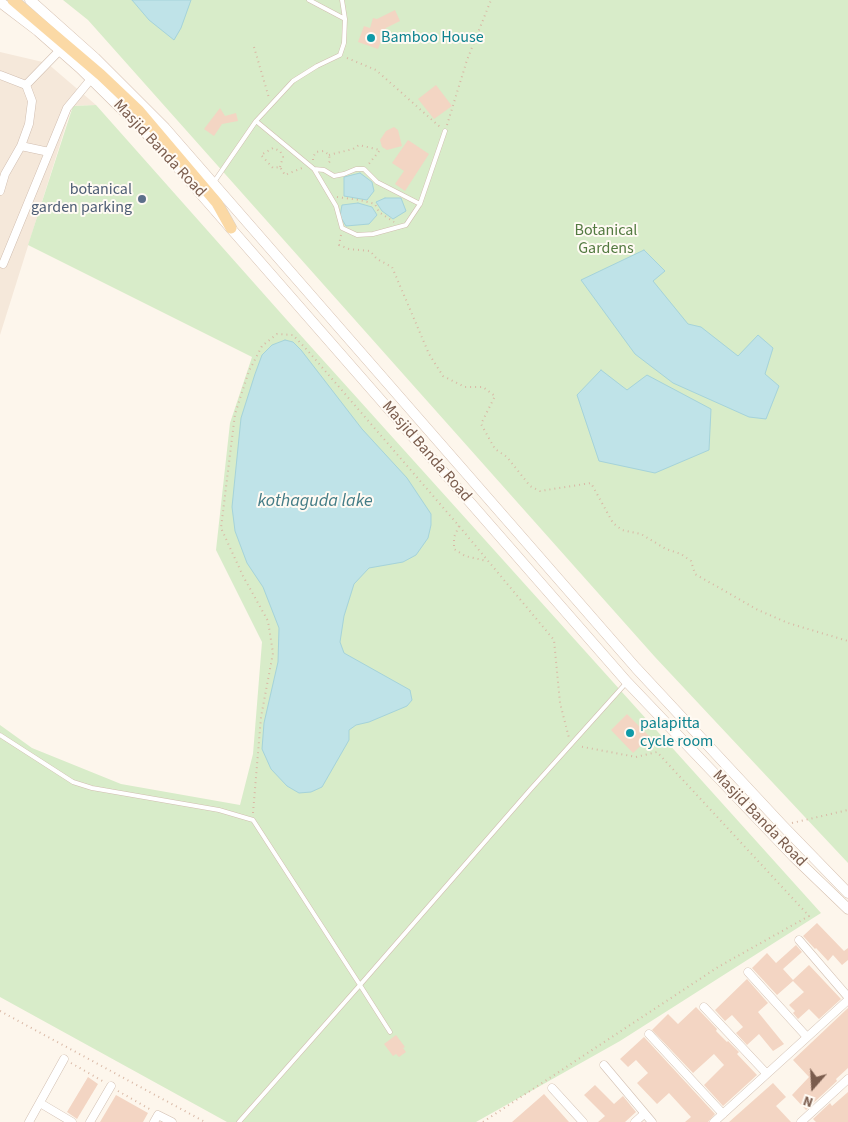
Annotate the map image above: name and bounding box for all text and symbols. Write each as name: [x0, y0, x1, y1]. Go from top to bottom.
place label: Bamboo House: [381, 28, 484, 48]
marker: Bamboo House: [365, 32, 377, 44]
street label: Masjid Banda Road: [109, 96, 209, 202]
place label: botanical garden parking: [31, 180, 132, 218]
marker: botanical garden parking: [136, 193, 148, 205]
park label: Botanical Gardens: [575, 221, 637, 259]
street label: Masjid Banda Road: [377, 398, 475, 506]
water label: kothaguda lake: [257, 491, 373, 513]
place label: palapitta cycle room: [640, 714, 713, 752]
marker: palapitta cycle room: [624, 727, 636, 739]
street label: Masjid Banda Road: [708, 767, 810, 871]
north arrow: [788, 1062, 838, 1112]
text: N: [800, 1090, 816, 1112]

